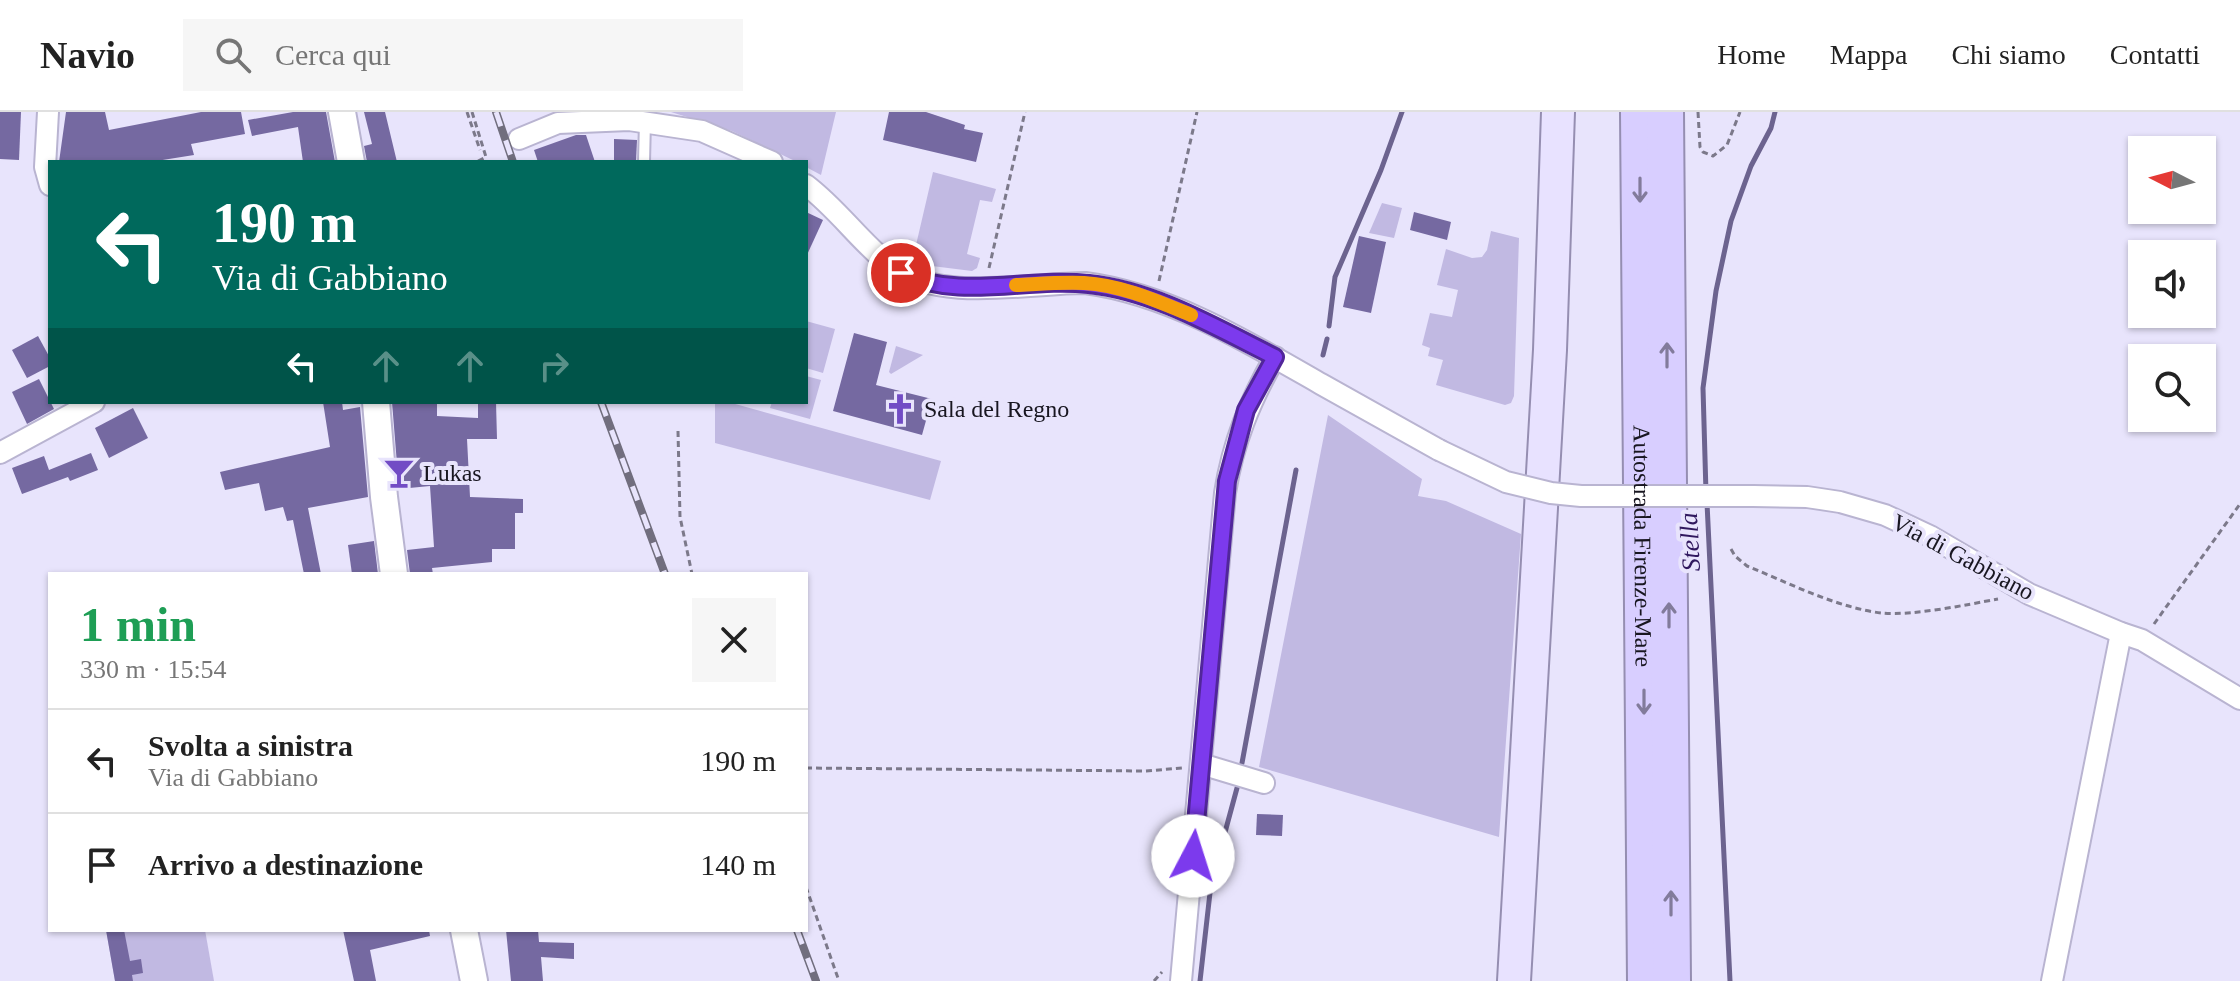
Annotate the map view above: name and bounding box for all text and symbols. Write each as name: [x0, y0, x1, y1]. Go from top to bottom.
search box: [183, 19, 743, 91]
icon: search: [211, 33, 255, 77]
text: Navio: [40, 34, 135, 76]
text: Cerca qui: [275, 38, 391, 71]
text: Home: [1717, 39, 1786, 70]
text: Mappa: [1830, 39, 1907, 70]
text: Chi siamo: [1951, 39, 2066, 70]
text: Contatti: [2110, 39, 2200, 70]
north arrow: [2128, 136, 2216, 224]
map controls: [2128, 136, 2216, 432]
one-way arrow: [1632, 176, 1648, 203]
icon: left: [80, 192, 184, 296]
text: 190 m: [212, 192, 357, 254]
pin: [867, 239, 935, 307]
button: sound: [2128, 240, 2216, 328]
icon: arrive: [879, 251, 923, 295]
text: Via di Gabbiano: [212, 258, 448, 298]
one-way arrow: [1659, 342, 1675, 369]
icon: left: [280, 344, 324, 388]
icon: ahead: [364, 344, 408, 388]
icon: ahead: [448, 344, 492, 388]
icon: right: [532, 344, 576, 388]
button: search: [2128, 344, 2216, 432]
church icon: Sala del Regno: [883, 392, 917, 426]
place label: Sala del Regno: [924, 396, 1069, 422]
street label: Autostrada Firenze-Mare: [1629, 425, 1656, 667]
bar icon: Lukas: [382, 456, 416, 490]
place label: Lukas: [423, 460, 482, 486]
street label: Via di Gabbiano: [1888, 509, 2038, 605]
water label: Stella: [1674, 512, 1706, 572]
text: 1 min: [80, 598, 196, 651]
button: close: [692, 598, 776, 682]
one-way arrow: [1661, 602, 1677, 629]
text: 330 m · 15:54: [80, 655, 227, 684]
one-way arrow: [1636, 688, 1652, 715]
text: Svolta a sinistra: [148, 729, 353, 762]
icon: left: [80, 739, 124, 783]
text: 190 m: [700, 744, 776, 777]
text: Via di Gabbiano: [148, 763, 318, 792]
position arrow: [1151, 814, 1235, 898]
icon: arrive: [80, 843, 124, 887]
text: Arrivo a destinazione: [148, 848, 423, 881]
text: 140 m: [700, 848, 776, 881]
one-way arrow: [1663, 890, 1679, 917]

